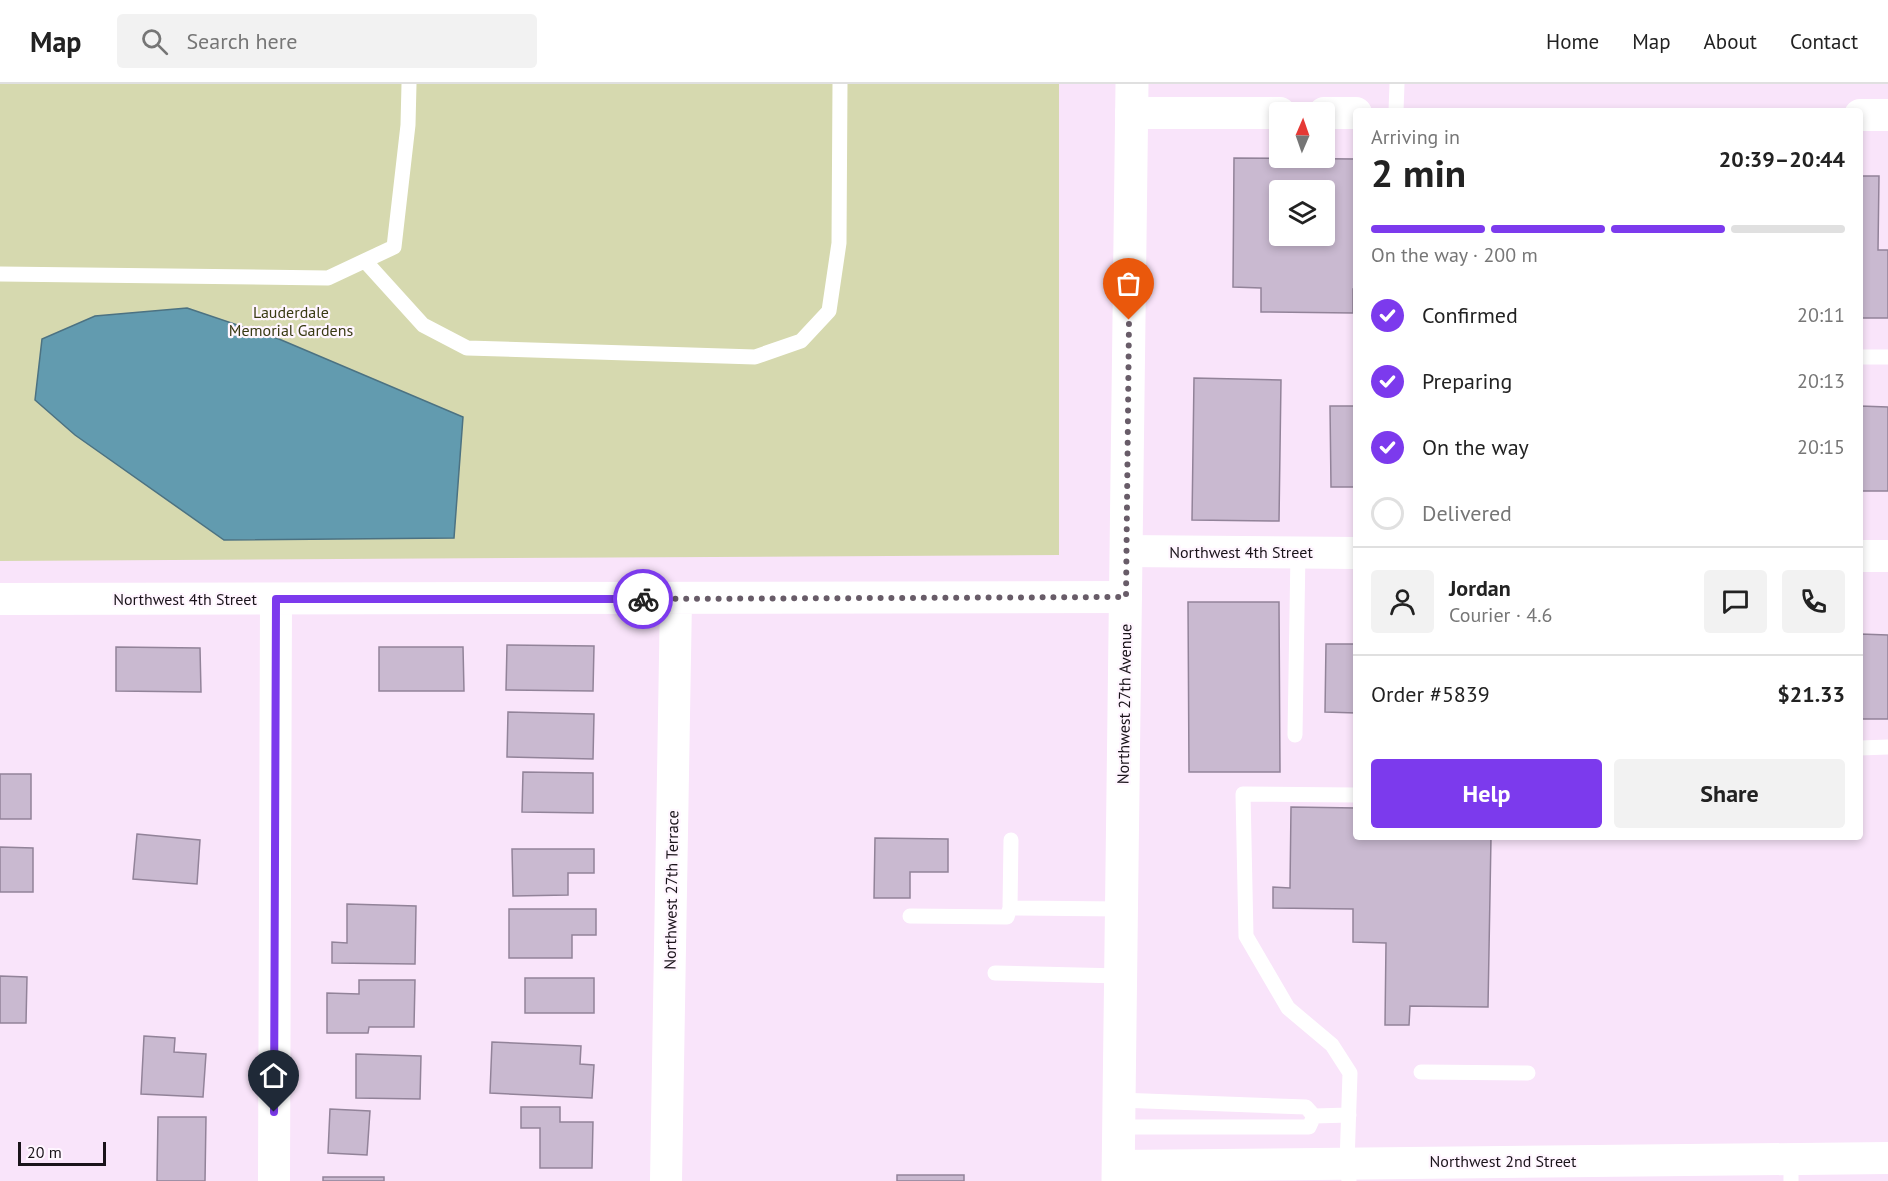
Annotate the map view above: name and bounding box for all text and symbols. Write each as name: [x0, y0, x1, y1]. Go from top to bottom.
search box: [117, 14, 537, 68]
text: Map: [30, 23, 81, 60]
icon: search: [138, 25, 171, 58]
text: Search here: [186, 27, 297, 55]
text: Home: [1546, 28, 1599, 55]
text: Map: [1632, 28, 1671, 55]
text: About: [1704, 28, 1757, 55]
text: Contact: [1790, 28, 1858, 55]
north arrow: [1269, 102, 1335, 168]
map controls: [1269, 102, 1335, 246]
text: Arriving in: [1371, 124, 1460, 150]
text: 20:39–20:44: [1719, 145, 1845, 173]
text: 2 min: [1371, 147, 1466, 198]
button: layers: [1269, 180, 1335, 246]
text: On the way · 200 m: [1371, 242, 1538, 268]
pin: [1103, 258, 1154, 320]
icon: bag: [1112, 267, 1145, 300]
icon: check: [1371, 299, 1404, 332]
text: Confirmed: [1422, 301, 1518, 329]
park label: Lauderdale Memorial Gardens: [229, 302, 353, 340]
text: 20:11: [1797, 302, 1845, 328]
icon: check: [1371, 365, 1404, 398]
text: Preparing: [1422, 367, 1512, 395]
text: 20:13: [1797, 368, 1845, 394]
icon: check: [1371, 431, 1404, 464]
text: On the way: [1422, 433, 1529, 461]
text: 20:15: [1797, 434, 1845, 460]
text: Delivered: [1422, 499, 1512, 527]
street label: Northwest 4th Street: [1169, 542, 1313, 562]
courier: [613, 569, 673, 629]
button: person: [1371, 570, 1434, 633]
button: chat: [1704, 570, 1767, 633]
button: phone: [1782, 570, 1845, 633]
text: Jordan: [1449, 574, 1511, 602]
icon: bike: [627, 583, 660, 616]
street label: Northwest 4th Street: [113, 589, 257, 609]
text: Courier · 4.6: [1449, 602, 1552, 628]
street label: Northwest 27th Avenue: [1113, 624, 1135, 784]
text: Order #5839: [1371, 680, 1490, 708]
text: $21.33: [1777, 680, 1845, 708]
button: Help: [1371, 759, 1602, 828]
button: Share: [1614, 759, 1845, 828]
street label: Northwest 27th Terrace: [660, 810, 682, 970]
pin: [248, 1050, 299, 1112]
icon: home: [257, 1059, 290, 1092]
scale bar: [18, 1139, 106, 1166]
text: 20 m: [27, 1142, 62, 1162]
street label: Northwest 2nd Street: [1430, 1151, 1577, 1171]

